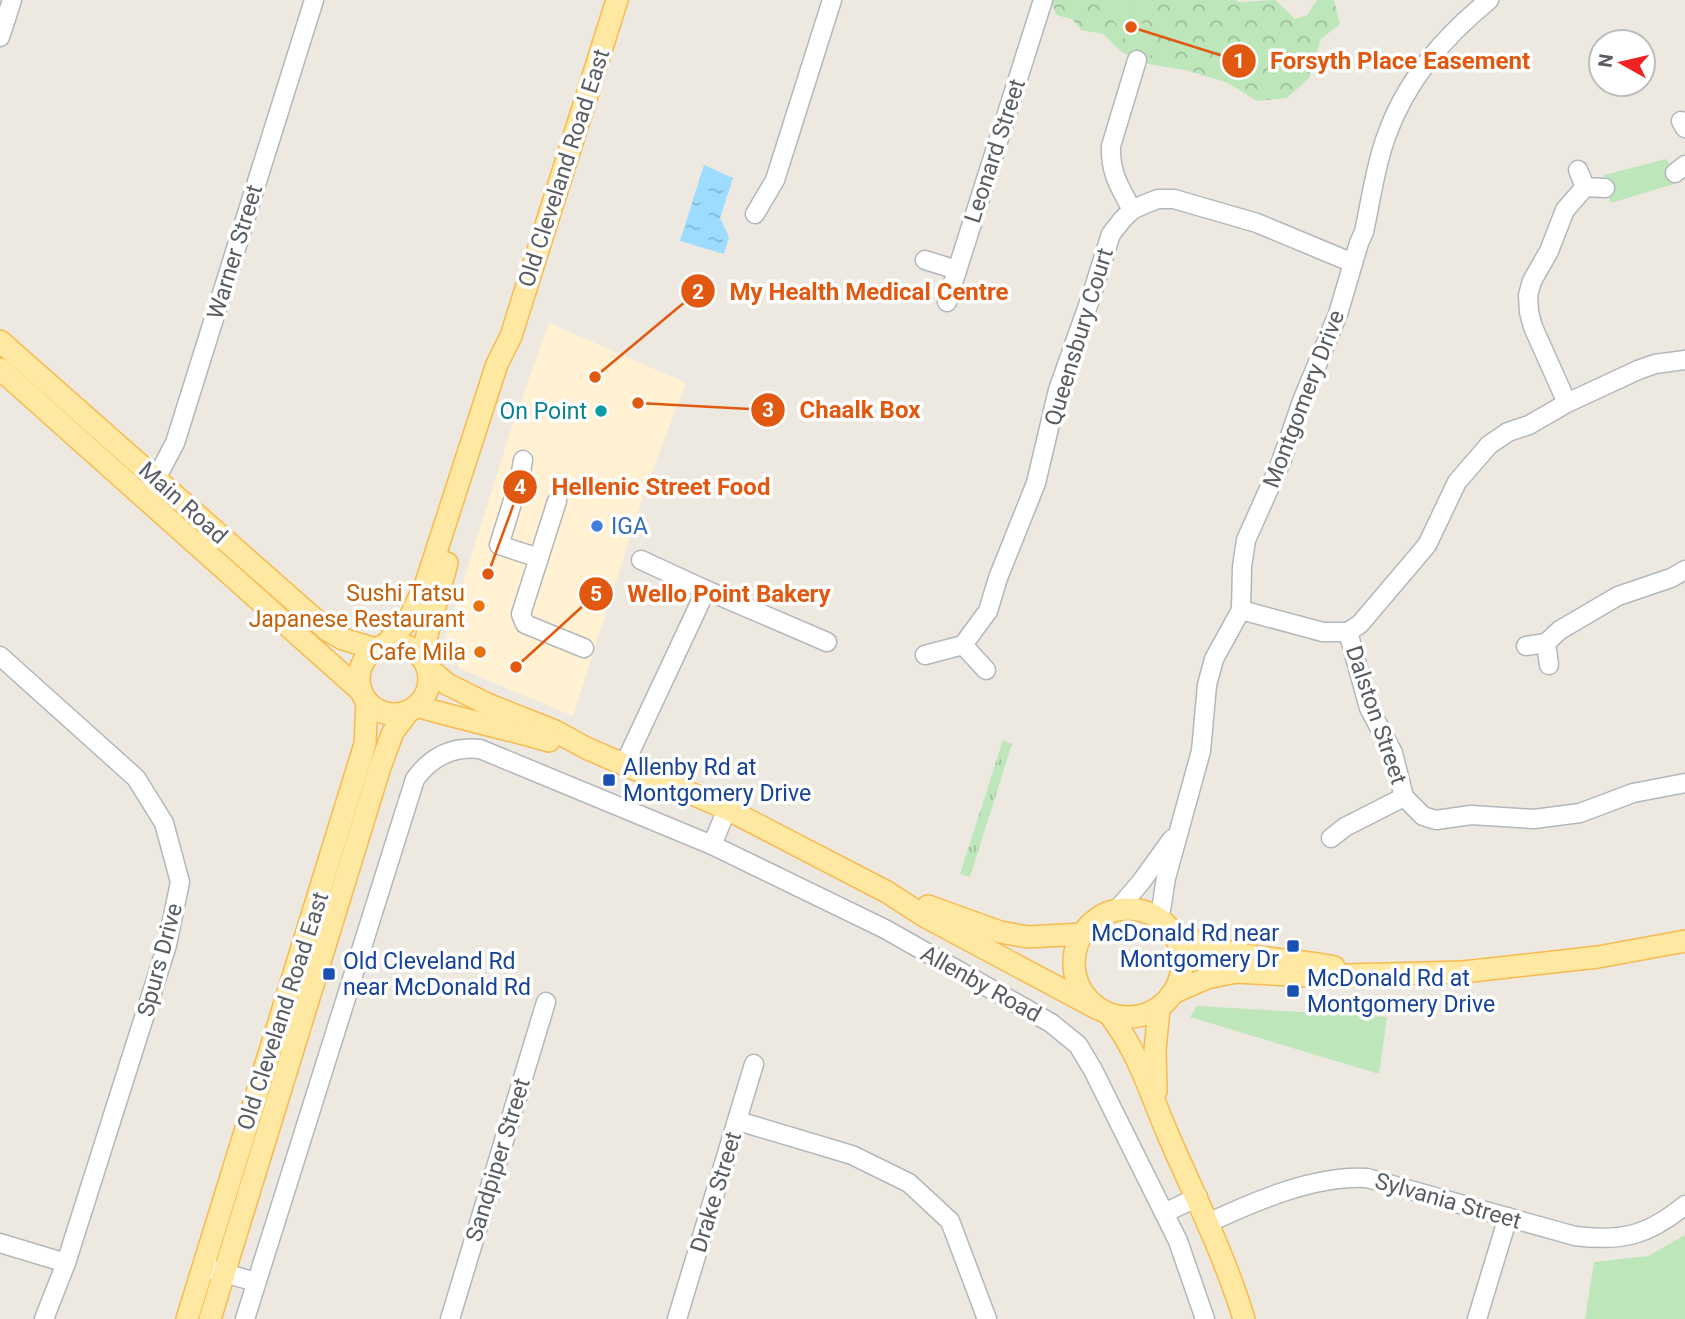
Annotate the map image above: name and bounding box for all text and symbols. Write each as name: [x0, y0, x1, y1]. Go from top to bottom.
north arrow: [1587, 28, 1657, 98]
callout: Forsyth Place Easement: [1221, 38, 1544, 83]
street label: Old Cleveland Road East: [513, 45, 615, 291]
text: Forsyth Place Easement: [1270, 47, 1530, 75]
text: 1: [1233, 49, 1245, 73]
text: N: [1593, 52, 1618, 69]
street label: Leonard Street: [959, 76, 1031, 226]
street label: Warner Street: [202, 181, 268, 323]
street label: Queensbury Court: [1039, 245, 1119, 429]
callout: My Health Medical Centre: [680, 269, 1022, 314]
text: My Health Medical Centre: [730, 278, 1009, 306]
text: 2: [692, 280, 704, 304]
street label: Montgomery Drive: [1258, 306, 1350, 492]
callout: Chaalk Box: [750, 387, 934, 432]
text: Chaalk Box: [800, 396, 921, 424]
place label: On Point: [499, 398, 587, 425]
text: 3: [762, 398, 774, 422]
marker: On Point: [593, 403, 609, 419]
street label: Main Road: [133, 456, 233, 550]
callout: Hellenic Street Food: [503, 464, 785, 509]
text: Hellenic Street Food: [552, 473, 770, 501]
text: 4: [514, 475, 526, 499]
place label: IGA: [611, 513, 648, 540]
marker: IGA: [589, 518, 605, 534]
callout: Wello Point Bakery: [579, 571, 845, 616]
place label: Sushi Tatsu Japanese Restaurant: [249, 580, 465, 633]
text: Wello Point Bakery: [627, 580, 832, 608]
text: 5: [590, 582, 602, 606]
marker: Sushi Tatsu Japanese Restaurant: [471, 598, 487, 614]
place label: Cafe Mila: [369, 639, 466, 666]
street label: Dalston Street: [1340, 642, 1412, 788]
marker: Cafe Mila: [472, 644, 488, 660]
place label: Allenby Rd at Montgomery Drive: [623, 754, 811, 807]
marker: Allenby Rd at Montgomery Drive: [601, 772, 617, 788]
street label: Old Cleveland Road East: [232, 888, 334, 1134]
street label: Spurs Drive: [132, 900, 188, 1020]
place label: McDonald Rd near Montgomery Dr: [1091, 920, 1279, 973]
marker: McDonald Rd near Montgomery Dr: [1285, 938, 1301, 954]
street label: Allenby Road: [916, 940, 1046, 1028]
place label: Old Cleveland Rd near McDonald Rd: [343, 948, 531, 1001]
place label: McDonald Rd at Montgomery Drive: [1307, 965, 1495, 1018]
marker: Old Cleveland Rd near McDonald Rd: [321, 966, 337, 982]
marker: McDonald Rd at Montgomery Drive: [1285, 983, 1301, 999]
street label: Sandpiper Street: [460, 1075, 536, 1245]
street label: Drake Street: [685, 1128, 747, 1256]
street label: Sylvania Street: [1372, 1167, 1524, 1235]

